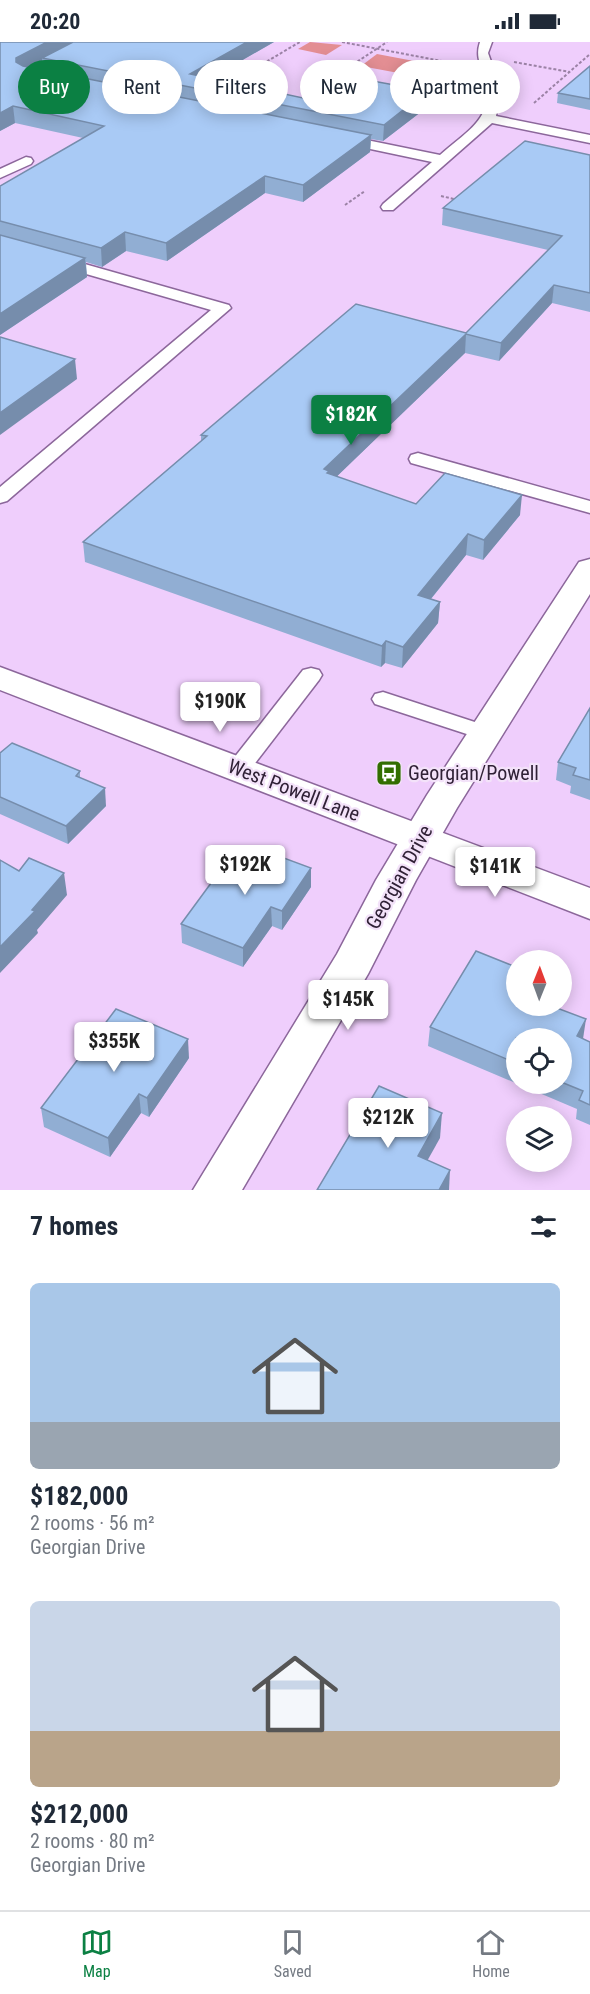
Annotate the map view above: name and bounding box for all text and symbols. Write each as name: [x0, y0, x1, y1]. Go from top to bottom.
text: 20:20: [30, 9, 81, 34]
chip: Buy: [18, 60, 90, 114]
chip: Rent: [102, 60, 182, 114]
chip: Filters: [194, 60, 288, 114]
chip: New: [300, 60, 378, 114]
chip: Apartment: [390, 60, 520, 114]
pin: $182K: [309, 395, 393, 446]
text: $182K: [325, 402, 377, 426]
pin: $190K: [178, 682, 262, 733]
text: $190K: [194, 689, 246, 713]
street label: West Powell Lane: [225, 754, 363, 826]
bus stop icon: Georgian/Powell: [374, 758, 404, 788]
place label: Georgian/Powell: [408, 761, 539, 785]
street label: Georgian Drive: [361, 821, 437, 933]
pin: $192K: [203, 845, 287, 896]
pin: $141K: [453, 847, 537, 898]
text: $192K: [219, 852, 271, 876]
text: $141K: [469, 854, 521, 878]
north arrow: [506, 950, 572, 1016]
map controls: [506, 950, 572, 1172]
pin: $145K: [306, 980, 390, 1031]
text: $145K: [322, 987, 374, 1011]
pin: $355K: [72, 1022, 156, 1073]
button: locate: [506, 1028, 572, 1094]
text: $355K: [88, 1029, 140, 1053]
pin: $212K: [346, 1098, 430, 1149]
text: $212K: [362, 1105, 414, 1129]
button: layers: [506, 1106, 572, 1172]
icon: filters: [527, 1210, 560, 1243]
text: 7 homes: [30, 1211, 118, 1241]
icon: home: [241, 1322, 349, 1430]
text: $182,000: [30, 1481, 128, 1511]
text: 2 rooms · 56 m²: [30, 1511, 155, 1535]
text: Georgian Drive: [30, 1535, 145, 1559]
icon: home: [241, 1640, 349, 1748]
text: $212,000: [30, 1799, 128, 1829]
text: 2 rooms · 80 m²: [30, 1829, 155, 1853]
text: Georgian Drive: [30, 1853, 145, 1877]
tab: Map: [80, 1926, 113, 1981]
tab: Saved: [274, 1926, 312, 1981]
tab: Home: [472, 1926, 510, 1981]

